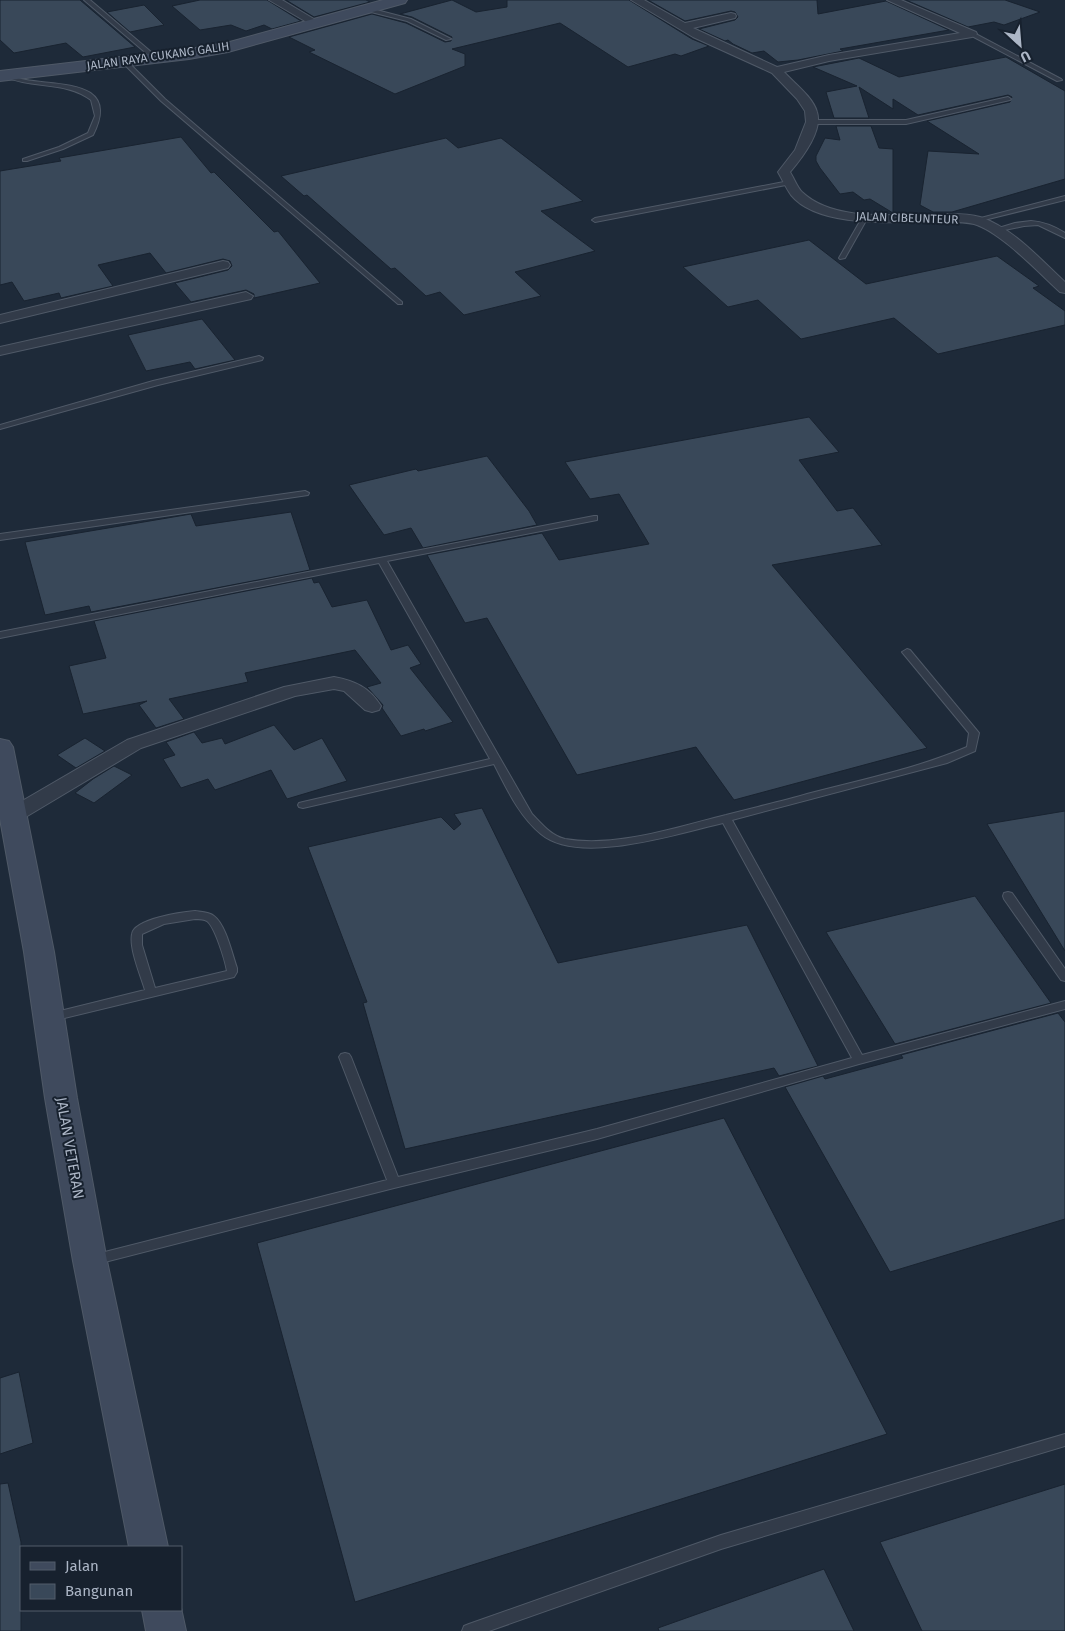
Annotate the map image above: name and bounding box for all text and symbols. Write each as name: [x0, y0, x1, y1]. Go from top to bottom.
north arrow: [995, 20, 1045, 70]
street label: JALAN RAYA CUKANG GALIH: [86, 39, 230, 73]
text: U: [1018, 47, 1033, 66]
street label: JALAN CIBEUNTEUR: [855, 209, 959, 227]
street label: JALAN VETERAN: [52, 1095, 88, 1201]
legend: [20, 1546, 182, 1611]
text: Jalan: [65, 1557, 99, 1575]
text: Bangunan: [65, 1582, 133, 1600]

